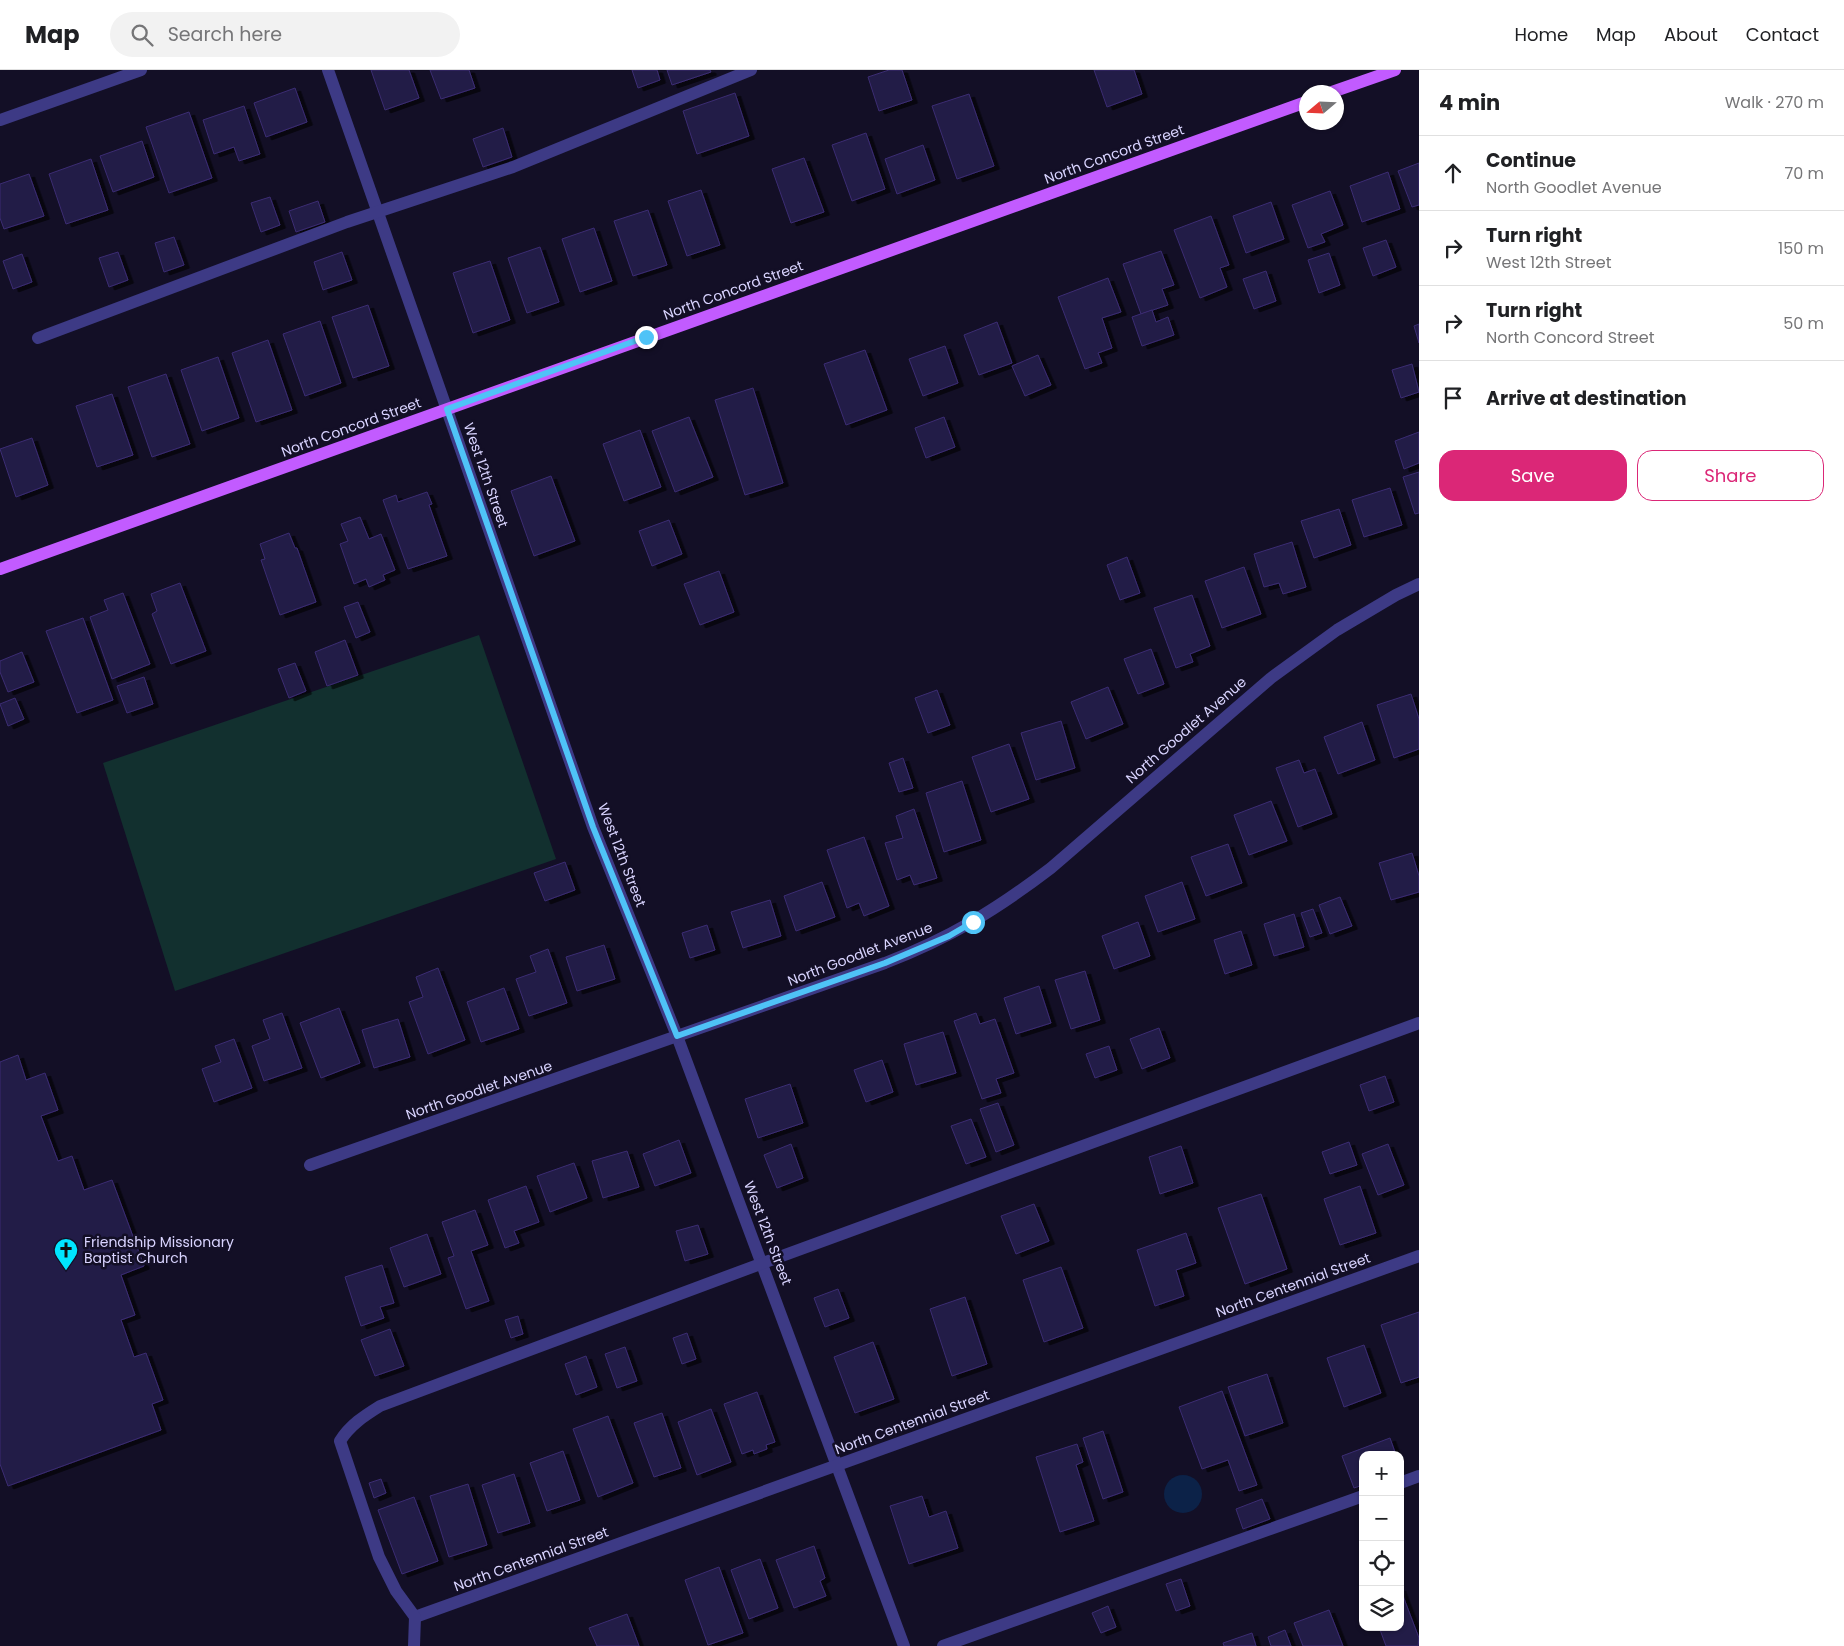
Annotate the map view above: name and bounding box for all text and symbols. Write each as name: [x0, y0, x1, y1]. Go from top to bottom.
search box: [110, 12, 460, 57]
text: Map: [25, 18, 80, 51]
icon: search: [128, 21, 156, 49]
text: Search here: [168, 21, 282, 48]
text: Home: [1514, 22, 1568, 47]
text: Map: [1596, 22, 1636, 47]
text: About: [1664, 22, 1718, 47]
text: Contact: [1746, 22, 1819, 47]
north arrow: [1299, 85, 1344, 130]
text: 4 min: [1439, 88, 1500, 117]
text: Walk · 270 m: [1725, 91, 1824, 114]
street label: North Concord Street: [1041, 119, 1187, 189]
text: Continue: [1486, 147, 1576, 174]
icon: ahead: [1439, 159, 1467, 187]
text: 70 m: [1784, 162, 1824, 185]
text: North Goodlet Avenue: [1486, 176, 1662, 199]
text: Turn right: [1486, 222, 1582, 249]
icon: right: [1439, 234, 1467, 262]
text: 150 m: [1778, 237, 1824, 260]
text: West 12th Street: [1486, 251, 1612, 274]
street label: North Concord Street: [660, 255, 806, 325]
text: Turn right: [1486, 297, 1582, 324]
icon: right: [1439, 309, 1467, 337]
text: 50 m: [1783, 312, 1824, 335]
route end: [635, 326, 658, 349]
text: North Concord Street: [1486, 326, 1654, 349]
icon: arrive: [1439, 384, 1467, 412]
text: Arrive at destination: [1486, 385, 1687, 412]
street label: North Concord Street: [278, 392, 424, 462]
street label: West 12th Street: [459, 420, 513, 530]
button: Save: [1439, 450, 1627, 501]
button: Share: [1637, 450, 1824, 501]
street label: North Goodlet Avenue: [1121, 672, 1251, 788]
street label: West 12th Street: [593, 800, 651, 910]
route start: [962, 911, 985, 934]
street label: North Goodlet Avenue: [785, 917, 936, 991]
street label: North Goodlet Avenue: [403, 1055, 555, 1124]
street label: West 12th Street: [739, 1178, 797, 1288]
place label: Friendship Missionary Baptist Church: [84, 1232, 234, 1268]
church icon: Friendship Missionary Baptist Church: [53, 1237, 79, 1271]
street label: North Centennial Street: [1213, 1248, 1373, 1322]
street label: North Centennial Street: [832, 1385, 992, 1459]
map controls: [1359, 1451, 1404, 1631]
button: +: [1359, 1451, 1404, 1496]
button: −: [1359, 1496, 1404, 1541]
street label: North Centennial Street: [451, 1522, 611, 1596]
button: locate: [1359, 1541, 1404, 1586]
button: layers: [1359, 1586, 1404, 1631]

